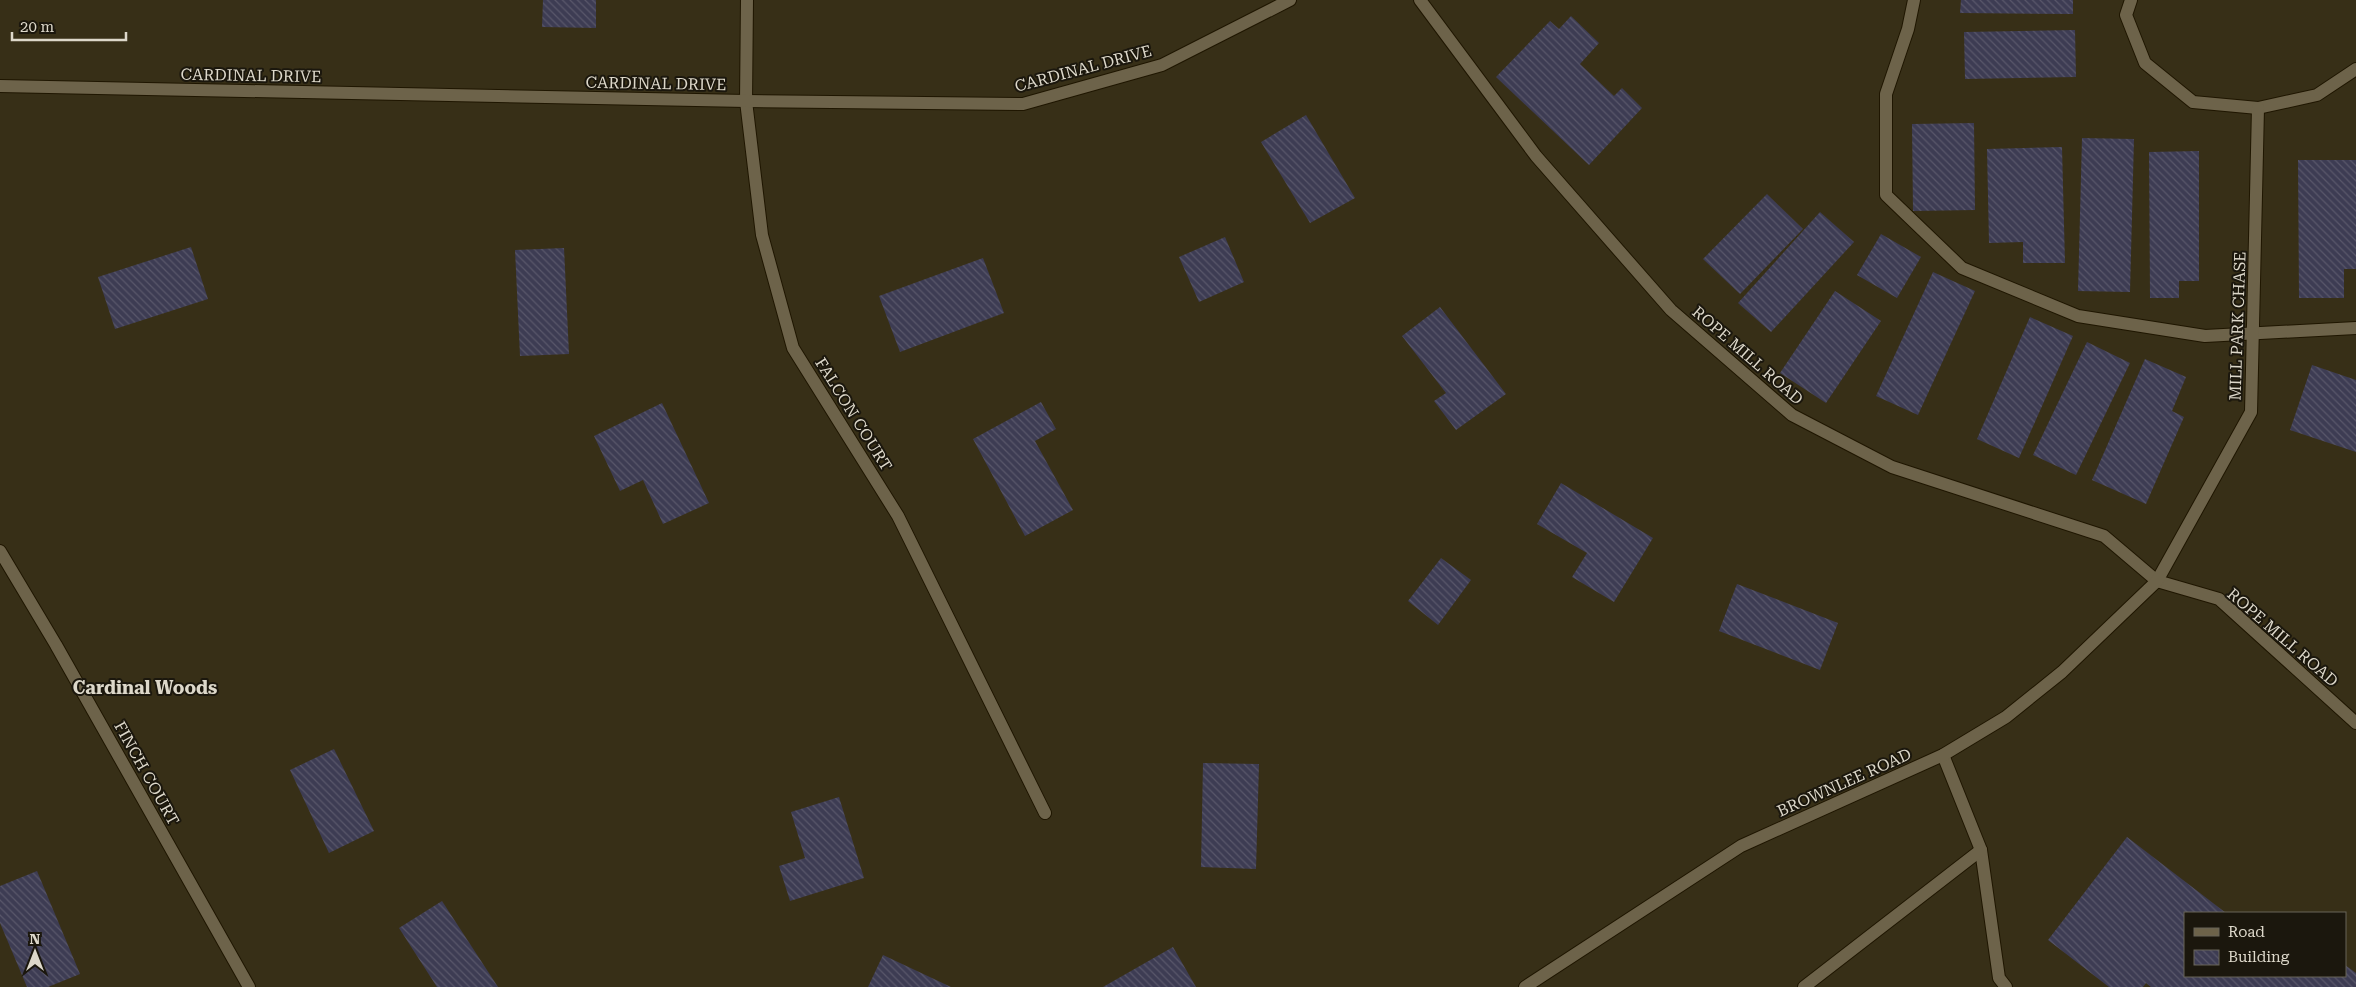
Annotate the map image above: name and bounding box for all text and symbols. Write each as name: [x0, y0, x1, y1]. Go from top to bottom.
scale bar: [12, 10, 126, 42]
text: 20 m: [20, 18, 55, 36]
street label: CARDINAL DRIVE: [1013, 41, 1154, 96]
street label: CARDINAL DRIVE: [180, 65, 322, 86]
street label: CARDINAL DRIVE: [585, 73, 727, 94]
street label: MILL PARK CHASE: [2225, 251, 2250, 401]
street label: ROPE MILL ROAD: [1688, 302, 1807, 409]
street label: FALCON COURT: [811, 354, 896, 475]
street label: ROPE MILL ROAD: [2223, 584, 2342, 691]
district label: Cardinal Woods: [73, 677, 217, 698]
street label: FINCH COURT: [110, 718, 183, 829]
street label: BROWNLEE ROAD: [1774, 744, 1914, 821]
legend: [2184, 912, 2346, 977]
text: Road: [2228, 923, 2265, 941]
north arrow: [10, 927, 60, 977]
text: N: [30, 931, 41, 947]
text: Building: [2228, 948, 2290, 966]

